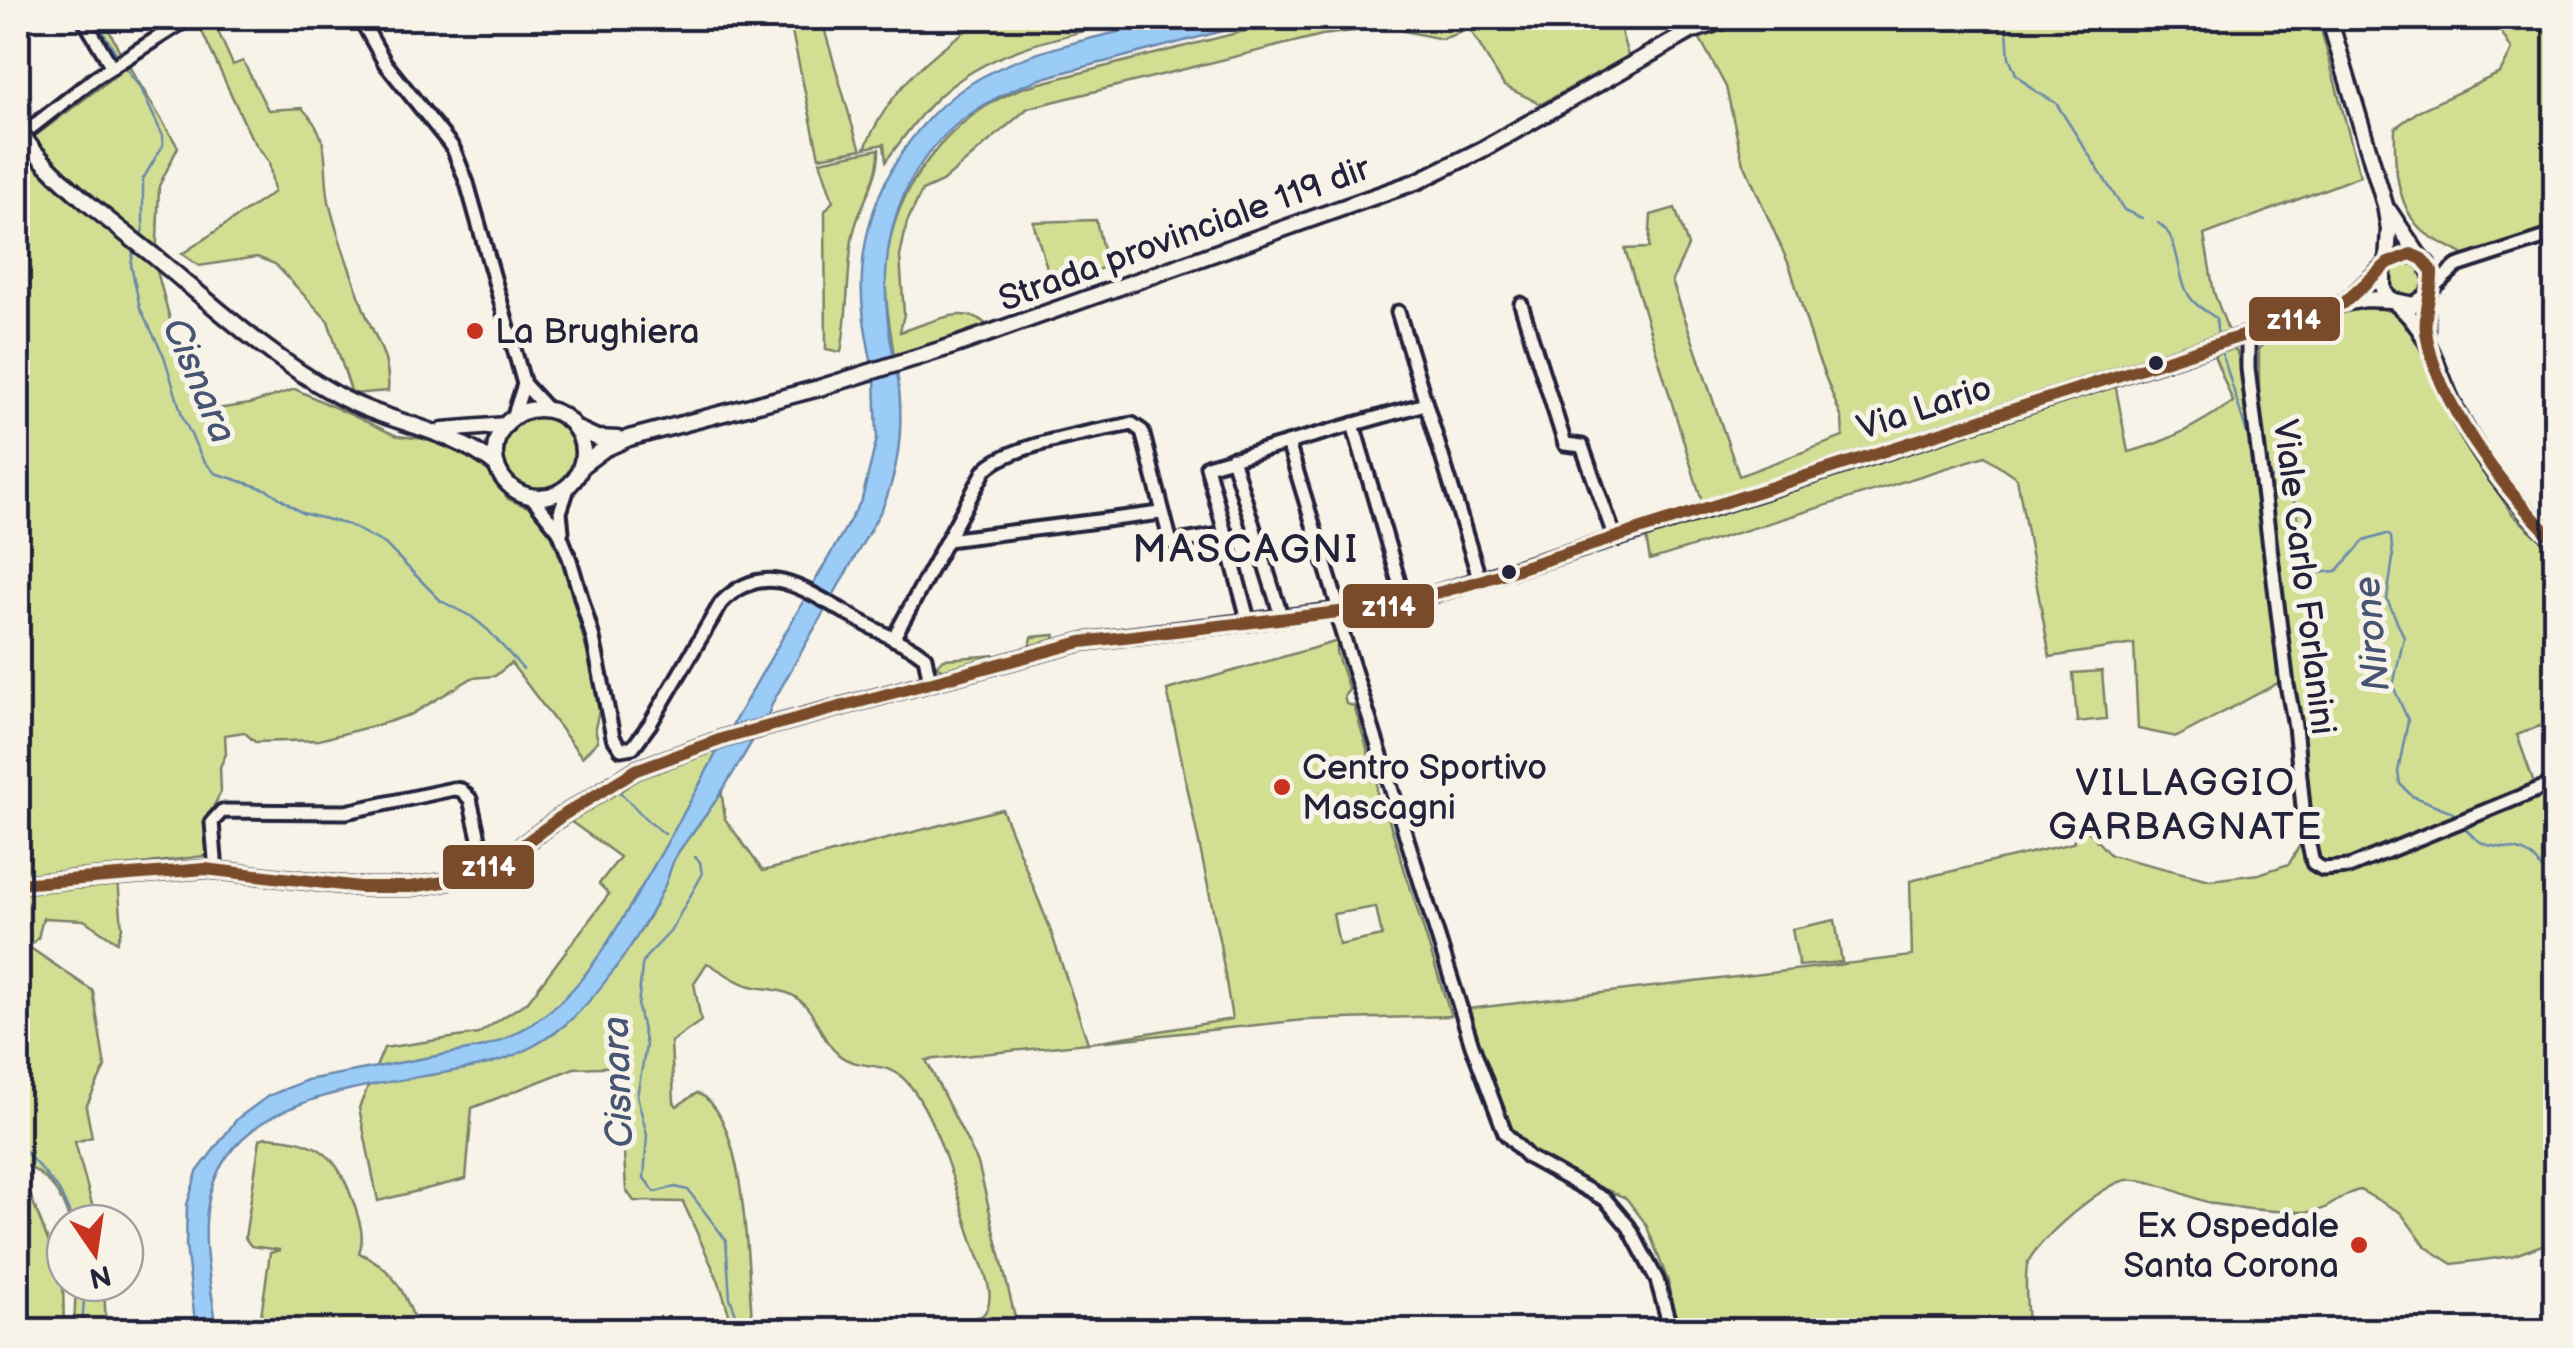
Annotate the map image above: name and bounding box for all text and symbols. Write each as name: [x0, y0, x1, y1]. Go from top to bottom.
street label: Strada provinciale 119 dir: [993, 147, 1377, 322]
line badge: z114: [2247, 295, 2342, 343]
text: z114: [2267, 304, 2321, 337]
water label: Cisnara: [152, 311, 245, 450]
place label: La Brughiera: [495, 311, 700, 354]
marker: La Brughiera: [464, 320, 486, 342]
unlabelled marker: [2146, 353, 2166, 373]
street label: Via Lario: [1852, 367, 1997, 450]
street label: Viale Carlo Forlanini: [2263, 417, 2344, 737]
district label: MASCAGNI: [1132, 526, 1360, 574]
unlabelled marker: [1499, 562, 1519, 582]
water label: Nirone: [2345, 574, 2400, 694]
line badge: z114: [1341, 582, 1436, 630]
text: z114: [1362, 591, 1416, 624]
place label: Centro Sportivo Mascagni: [1302, 747, 1547, 830]
district label: VILLAGGIO GARBAGNATE: [2048, 761, 2324, 850]
marker: Centro Sportivo Mascagni: [1271, 776, 1293, 798]
line badge: z114: [441, 843, 536, 891]
text: z114: [462, 851, 516, 884]
water label: Cisnara: [594, 1015, 643, 1149]
north arrow: [45, 1203, 145, 1303]
place label: Ex Ospedale Santa Corona: [2123, 1205, 2339, 1288]
marker: Ex Ospedale Santa Corona: [2348, 1234, 2370, 1256]
text: N: [86, 1257, 114, 1294]

